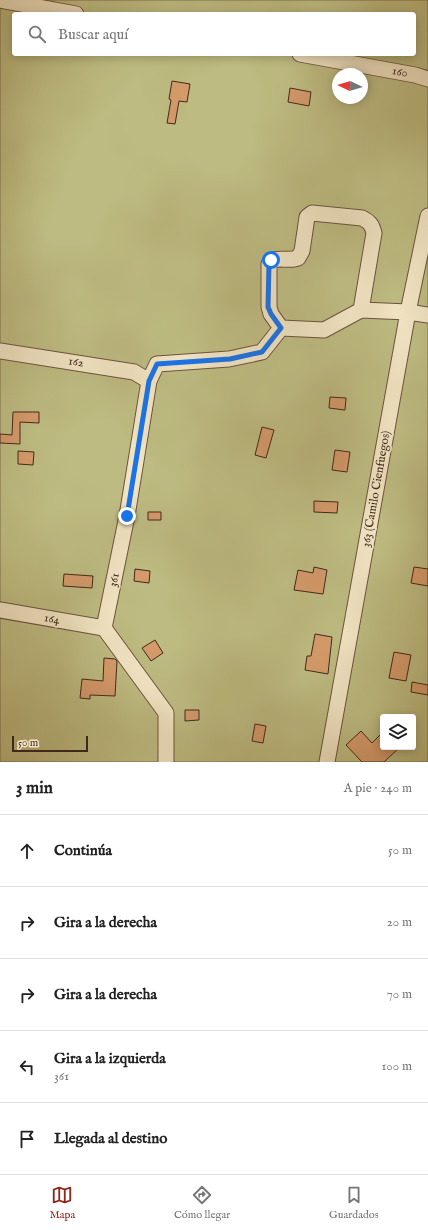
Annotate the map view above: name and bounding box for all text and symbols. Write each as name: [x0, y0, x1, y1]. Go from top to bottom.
search box: [12, 12, 416, 56]
icon: search: [26, 23, 48, 45]
text: Buscar aquí: [58, 25, 128, 44]
street label: 160: [391, 63, 409, 81]
north arrow: [332, 68, 368, 104]
route start: [262, 251, 280, 269]
street label: 162: [67, 353, 85, 371]
street label: 363 (Camilo Cienfuegos): [358, 430, 394, 548]
route end: [118, 507, 136, 525]
street label: 361: [105, 572, 123, 588]
street label: 164: [43, 610, 61, 628]
map controls: [380, 714, 416, 750]
button: layers: [380, 714, 416, 750]
scale bar: [12, 734, 88, 753]
text: 50 m: [18, 736, 38, 750]
text: 3 min: [16, 778, 53, 799]
text: A pie · 240 m: [344, 780, 412, 797]
icon: ahead: [16, 840, 38, 862]
text: Continúa: [54, 841, 112, 860]
text: 50 m: [388, 842, 412, 859]
icon: right: [16, 912, 38, 934]
text: Gira a la derecha: [54, 913, 157, 932]
text: 20 m: [387, 914, 412, 931]
icon: right: [16, 984, 38, 1006]
text: Gira a la derecha: [54, 985, 157, 1004]
text: 70 m: [387, 986, 412, 1003]
text: Gira a la izquierda: [54, 1049, 166, 1068]
icon: left: [16, 1056, 38, 1078]
text: 100 m: [382, 1058, 412, 1075]
text: 361: [54, 1068, 69, 1085]
icon: arrive: [16, 1128, 38, 1150]
text: Llegada al destino: [54, 1129, 167, 1148]
tab: Mapa: [49, 1184, 75, 1222]
tab: Cómo llegar: [174, 1184, 230, 1222]
tab: Guardados: [329, 1184, 379, 1222]

